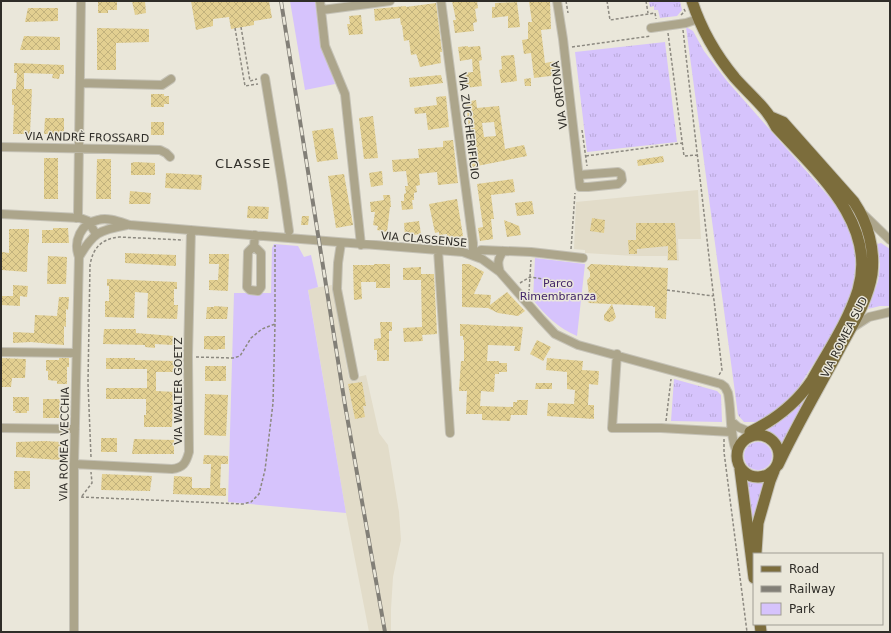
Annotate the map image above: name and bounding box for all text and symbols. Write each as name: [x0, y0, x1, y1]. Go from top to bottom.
street label: VIA ORTONA: [549, 60, 570, 130]
street label: VIA ZUCCHERIFICIO: [455, 72, 482, 181]
street label: VIA ANDRÈ FROSSARD: [25, 130, 149, 145]
district label: CLASSE: [215, 156, 271, 171]
street label: VIA CLASSENSE: [380, 229, 468, 250]
park label: Parco Rimembranza: [520, 277, 596, 303]
street label: VIA ROMEA SUD: [818, 295, 870, 380]
street label: VIA WALTER GOETZ: [172, 337, 185, 445]
street label: VIA ROMEA VECCHIA: [57, 386, 72, 501]
legend: [753, 553, 883, 625]
text: Road: [789, 562, 819, 576]
text: Railway: [789, 582, 835, 596]
text: Park: [789, 602, 815, 616]

